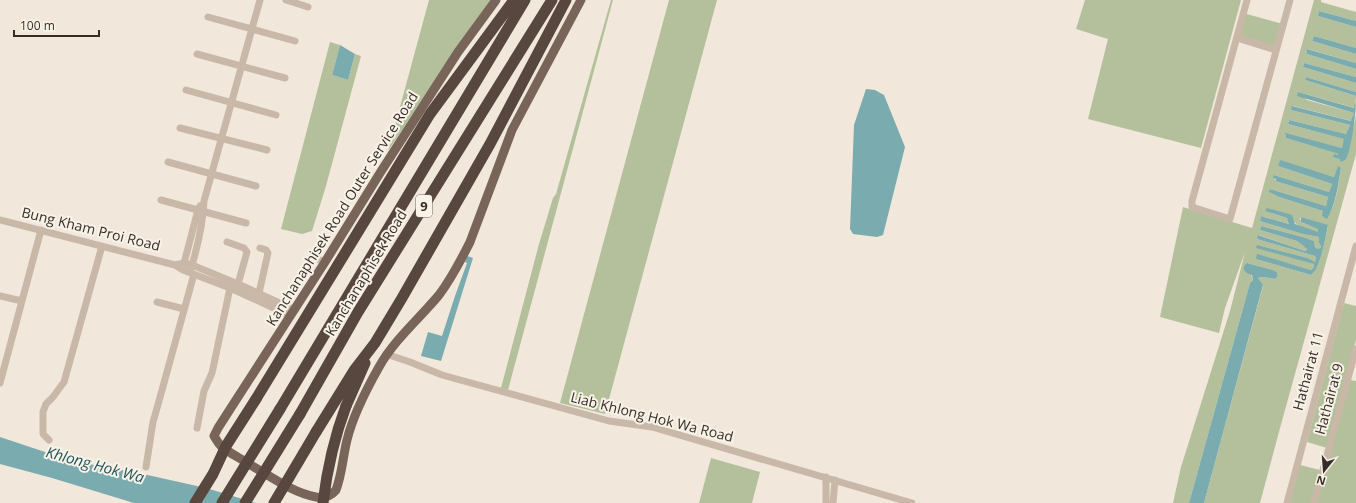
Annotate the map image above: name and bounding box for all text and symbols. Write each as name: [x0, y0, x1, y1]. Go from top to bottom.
scale bar: [14, 12, 99, 38]
text: 100 m: [20, 17, 55, 34]
street label: Kanchanaphisek Road Outer Service Road: [263, 89, 421, 329]
road number: 9: [416, 195, 432, 217]
street label: Bung Kham Proi Road: [20, 202, 162, 255]
street label: Kanchanaphisek Road: [322, 207, 410, 339]
street label: Hathairat 11: [1288, 329, 1327, 413]
street label: Hathairat 9: [1310, 361, 1347, 437]
street label: Liab Khlong Hok Wa Road: [569, 387, 736, 446]
water label: Khlong Hok Wa: [44, 441, 147, 487]
north arrow: [1304, 451, 1344, 491]
text: N: [1314, 473, 1327, 490]

